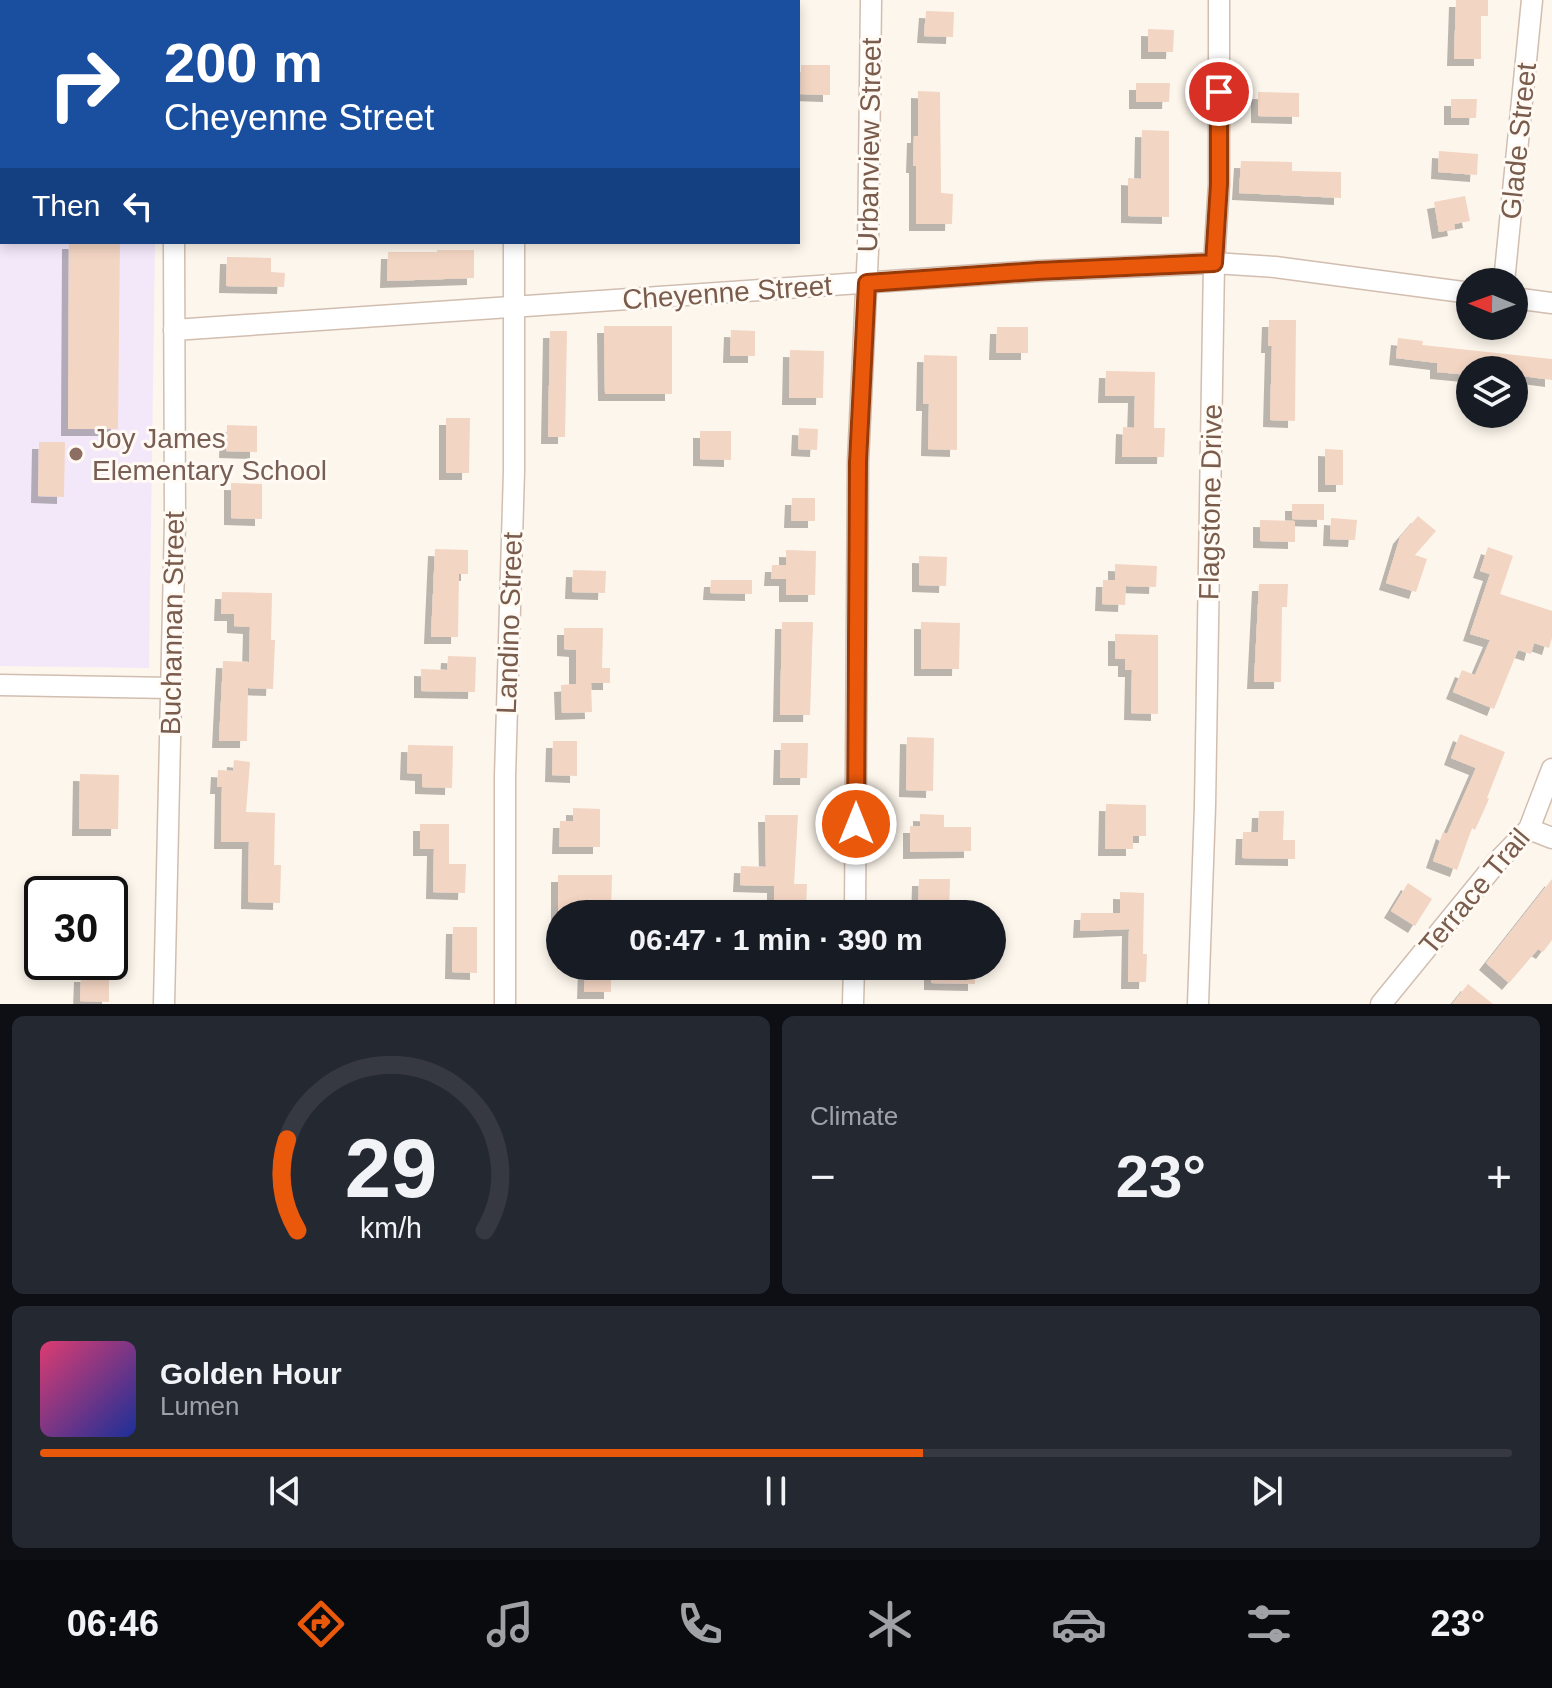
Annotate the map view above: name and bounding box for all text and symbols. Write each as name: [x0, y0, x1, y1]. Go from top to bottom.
text: 200 m: [164, 31, 323, 94]
icon: right: [32, 32, 136, 136]
street label: Urbanview Street: [852, 37, 887, 253]
pin: [1185, 58, 1253, 126]
street label: Glade Street: [1495, 61, 1542, 221]
icon: arrive: [1197, 70, 1241, 114]
text: Cheyenne Street: [164, 97, 434, 138]
icon: left: [116, 184, 160, 228]
text: Then: [32, 189, 100, 222]
north arrow: [1456, 268, 1528, 340]
map controls: [1456, 268, 1528, 428]
street label: Cheyenne Street: [621, 270, 833, 315]
button: layers: [1456, 356, 1528, 428]
street label: Flagstone Drive: [1193, 404, 1228, 600]
place label: Joy James Elementary School: [92, 423, 327, 486]
marker: Joy James Elementary School: [67, 445, 85, 463]
street label: Buchannan Street: [155, 510, 190, 735]
street label: Landino Street: [491, 531, 528, 715]
position arrow: [814, 782, 898, 866]
street label: Terrace Trail: [1413, 822, 1536, 960]
speed limit sign: 30: [24, 876, 128, 980]
text: 06:47 · 1 min · 390 m: [629, 923, 923, 956]
text: Climate: [810, 1101, 898, 1131]
text: 29: [345, 1122, 437, 1215]
text: 23°: [1116, 1143, 1206, 1210]
text: −: [810, 1152, 836, 1201]
text: +: [1486, 1152, 1512, 1201]
text: km/h: [360, 1212, 422, 1244]
text: Golden Hour: [160, 1357, 342, 1390]
text: Lumen: [160, 1391, 240, 1421]
icon: previous: [263, 1469, 307, 1513]
icon: pause: [754, 1469, 798, 1513]
icon: next: [1245, 1469, 1289, 1513]
icon: directions: [293, 1596, 349, 1652]
icon: music: [482, 1596, 538, 1652]
icon: phone: [672, 1596, 728, 1652]
icon: climate: [862, 1596, 918, 1652]
icon: car: [1051, 1596, 1107, 1652]
icon: filters: [1241, 1596, 1297, 1652]
text: 06:46: [67, 1603, 159, 1644]
text: 23°: [1431, 1603, 1485, 1644]

